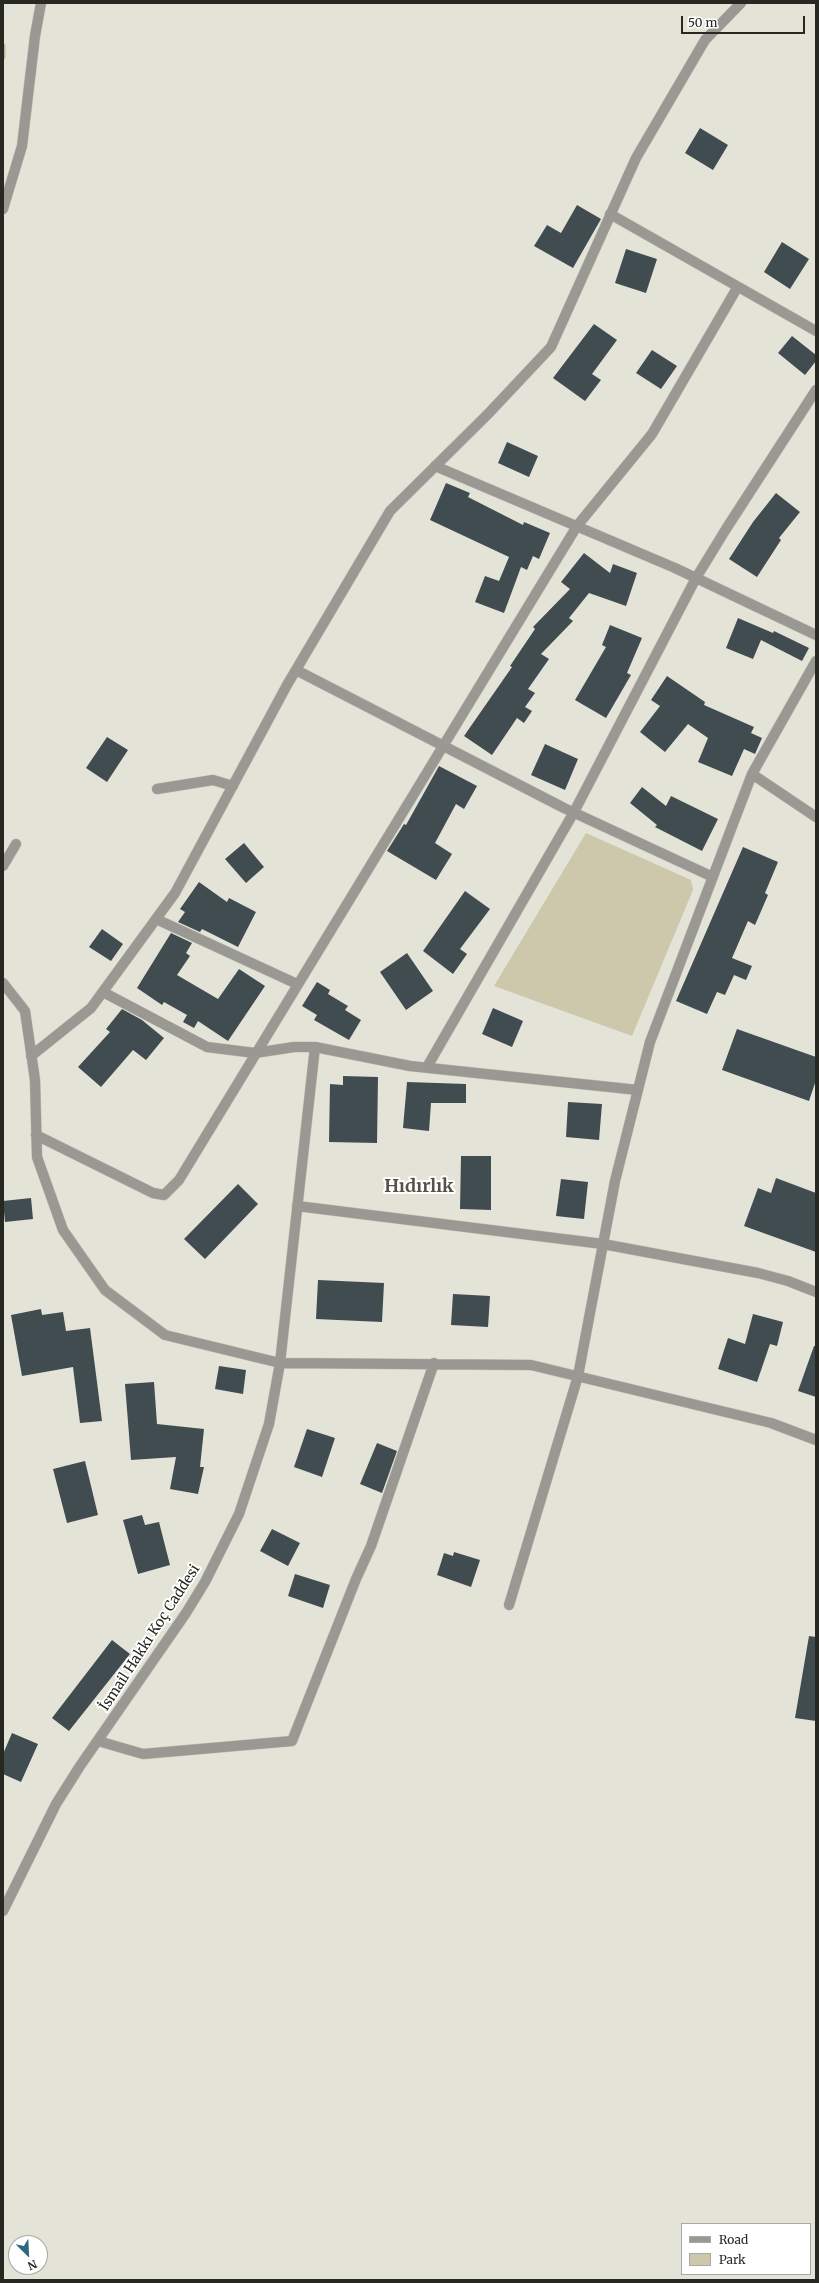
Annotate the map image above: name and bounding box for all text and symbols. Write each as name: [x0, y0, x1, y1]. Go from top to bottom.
scale bar: [683, 8, 807, 34]
text: 50 m: [688, 15, 717, 30]
district label: Hıdırlık: [384, 1176, 454, 1198]
street label: İsmail Hakkı Koç Caddesi: [96, 1562, 204, 1714]
legend: [681, 2223, 811, 2275]
text: Road: [719, 2232, 748, 2247]
north arrow: [8, 2235, 48, 2275]
text: Park: [719, 2252, 746, 2267]
text: N: [26, 2257, 39, 2273]

